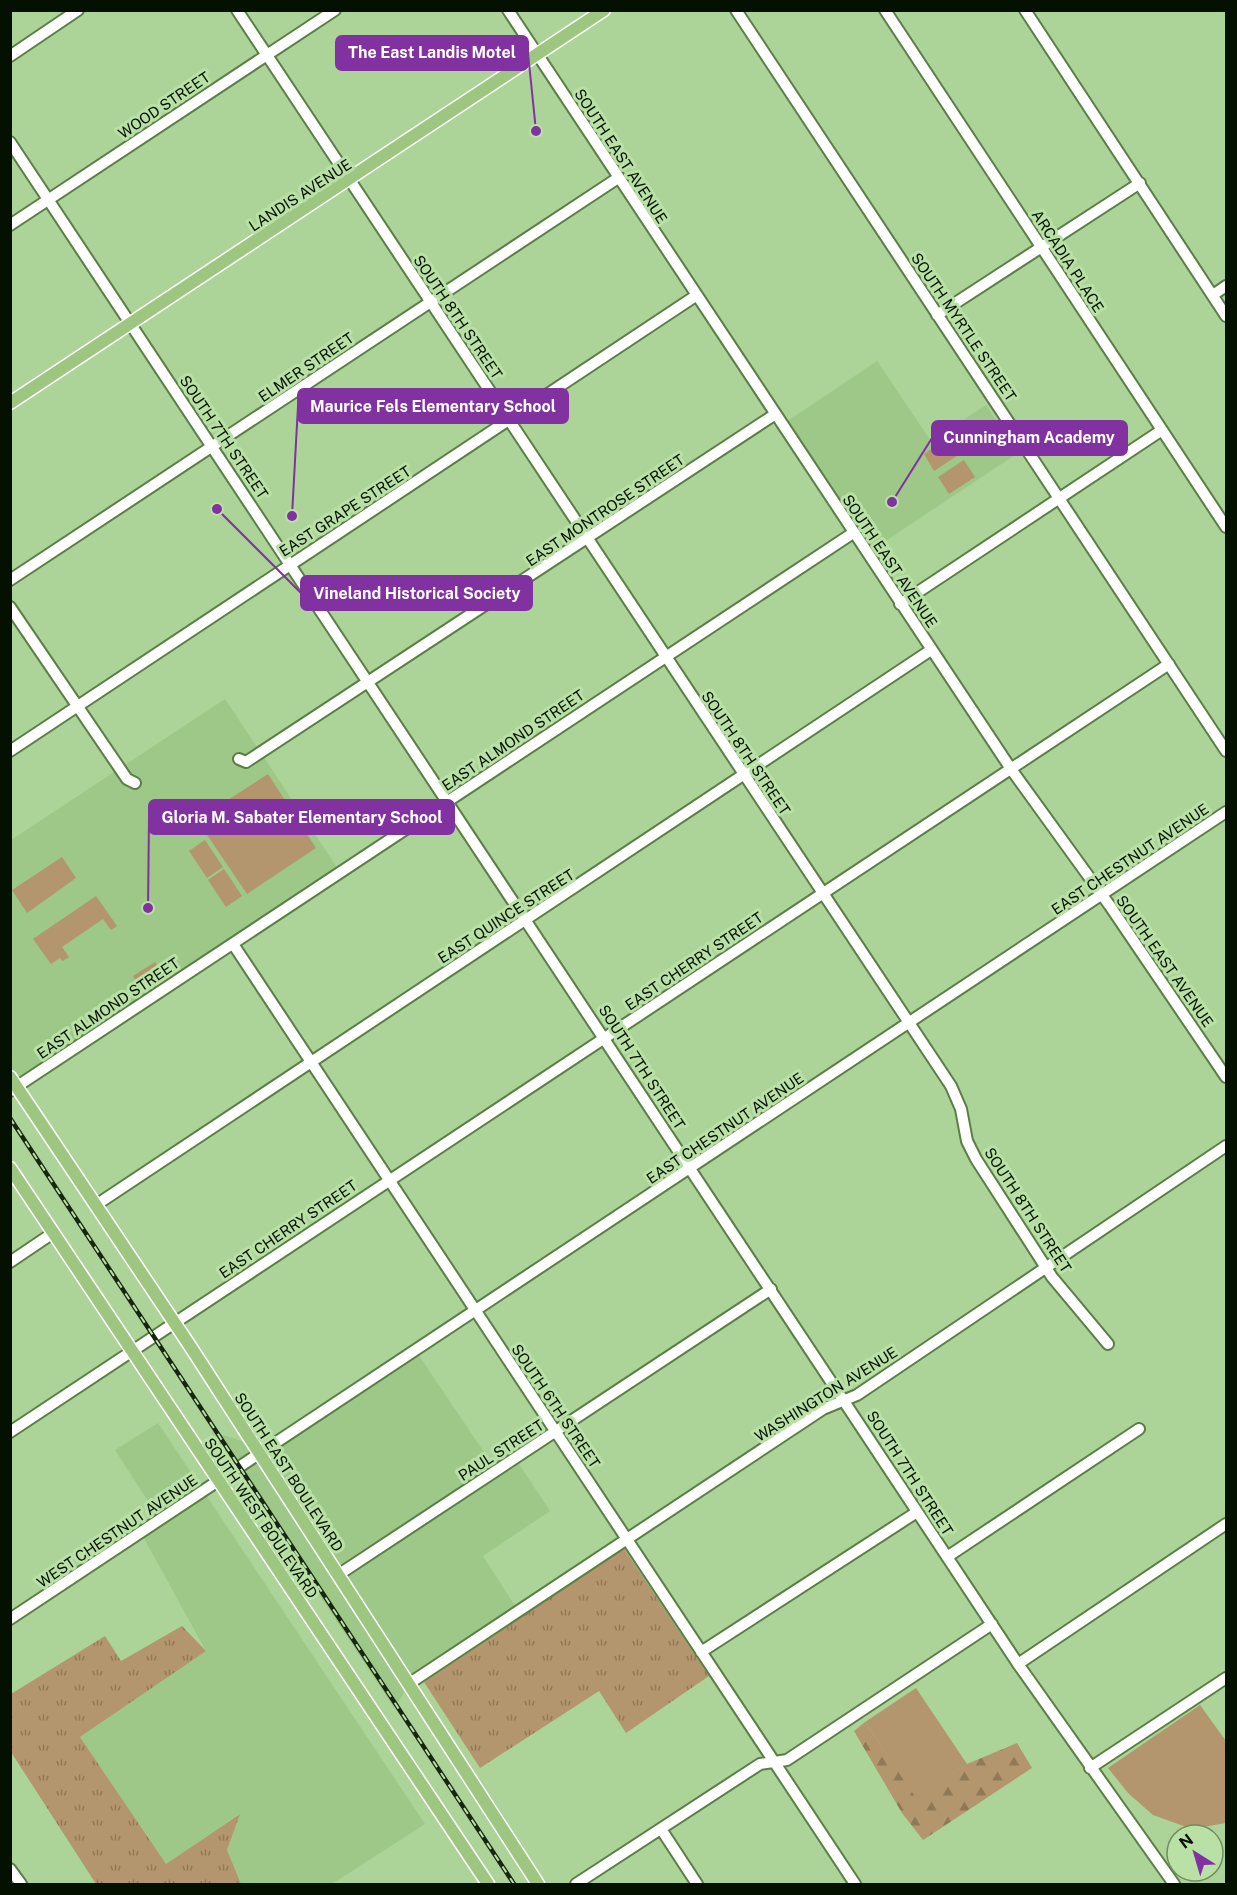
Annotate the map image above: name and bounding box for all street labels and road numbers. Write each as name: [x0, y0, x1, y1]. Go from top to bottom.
street label: WOOD STREET: [115, 68, 213, 142]
street label: SOUTH EAST AVENUE: [571, 86, 671, 226]
street label: LANDIS AVENUE: [246, 156, 354, 234]
street label: ARCADIA PLACE: [1029, 207, 1107, 315]
street label: SOUTH MYRTLE STREET: [908, 250, 1020, 404]
street label: SOUTH 8TH STREET: [410, 252, 506, 382]
street label: ELMER STREET: [255, 329, 357, 405]
street label: SOUTH 7TH STREET: [176, 372, 272, 502]
street label: EAST MONTROSE STREET: [523, 451, 687, 569]
street label: EAST GRAPE STREET: [276, 462, 414, 560]
street label: SOUTH EAST AVENUE: [839, 491, 941, 631]
street label: EAST ALMOND STREET: [439, 686, 587, 794]
street label: SOUTH 8TH STREET: [698, 688, 794, 818]
street label: EAST CHESTNUT AVENUE: [1048, 800, 1212, 918]
street label: EAST QUINCE STREET: [435, 866, 577, 966]
street label: SOUTH EAST AVENUE: [1113, 892, 1217, 1030]
street label: EAST CHERRY STREET: [622, 908, 766, 1014]
street label: EAST ALMOND STREET: [34, 954, 182, 1062]
street label: SOUTH 7TH STREET: [595, 1002, 689, 1132]
street label: EAST CHESTNUT AVENUE: [643, 1069, 807, 1187]
street label: SOUTH 8TH STREET: [981, 1144, 1075, 1276]
street label: EAST CHERRY STREET: [216, 1176, 360, 1282]
street label: SOUTH 6TH STREET: [508, 1341, 604, 1471]
street label: WASHINGTON AVENUE: [752, 1343, 900, 1445]
street label: SOUTH EAST BOULEVARD: [231, 1389, 347, 1555]
street label: SOUTH 7TH STREET: [863, 1408, 957, 1538]
street label: PAUL STREET: [455, 1416, 547, 1484]
street label: SOUTH WEST BOULEVARD: [201, 1435, 321, 1601]
street label: WEST CHESTNUT AVENUE: [34, 1471, 200, 1591]

